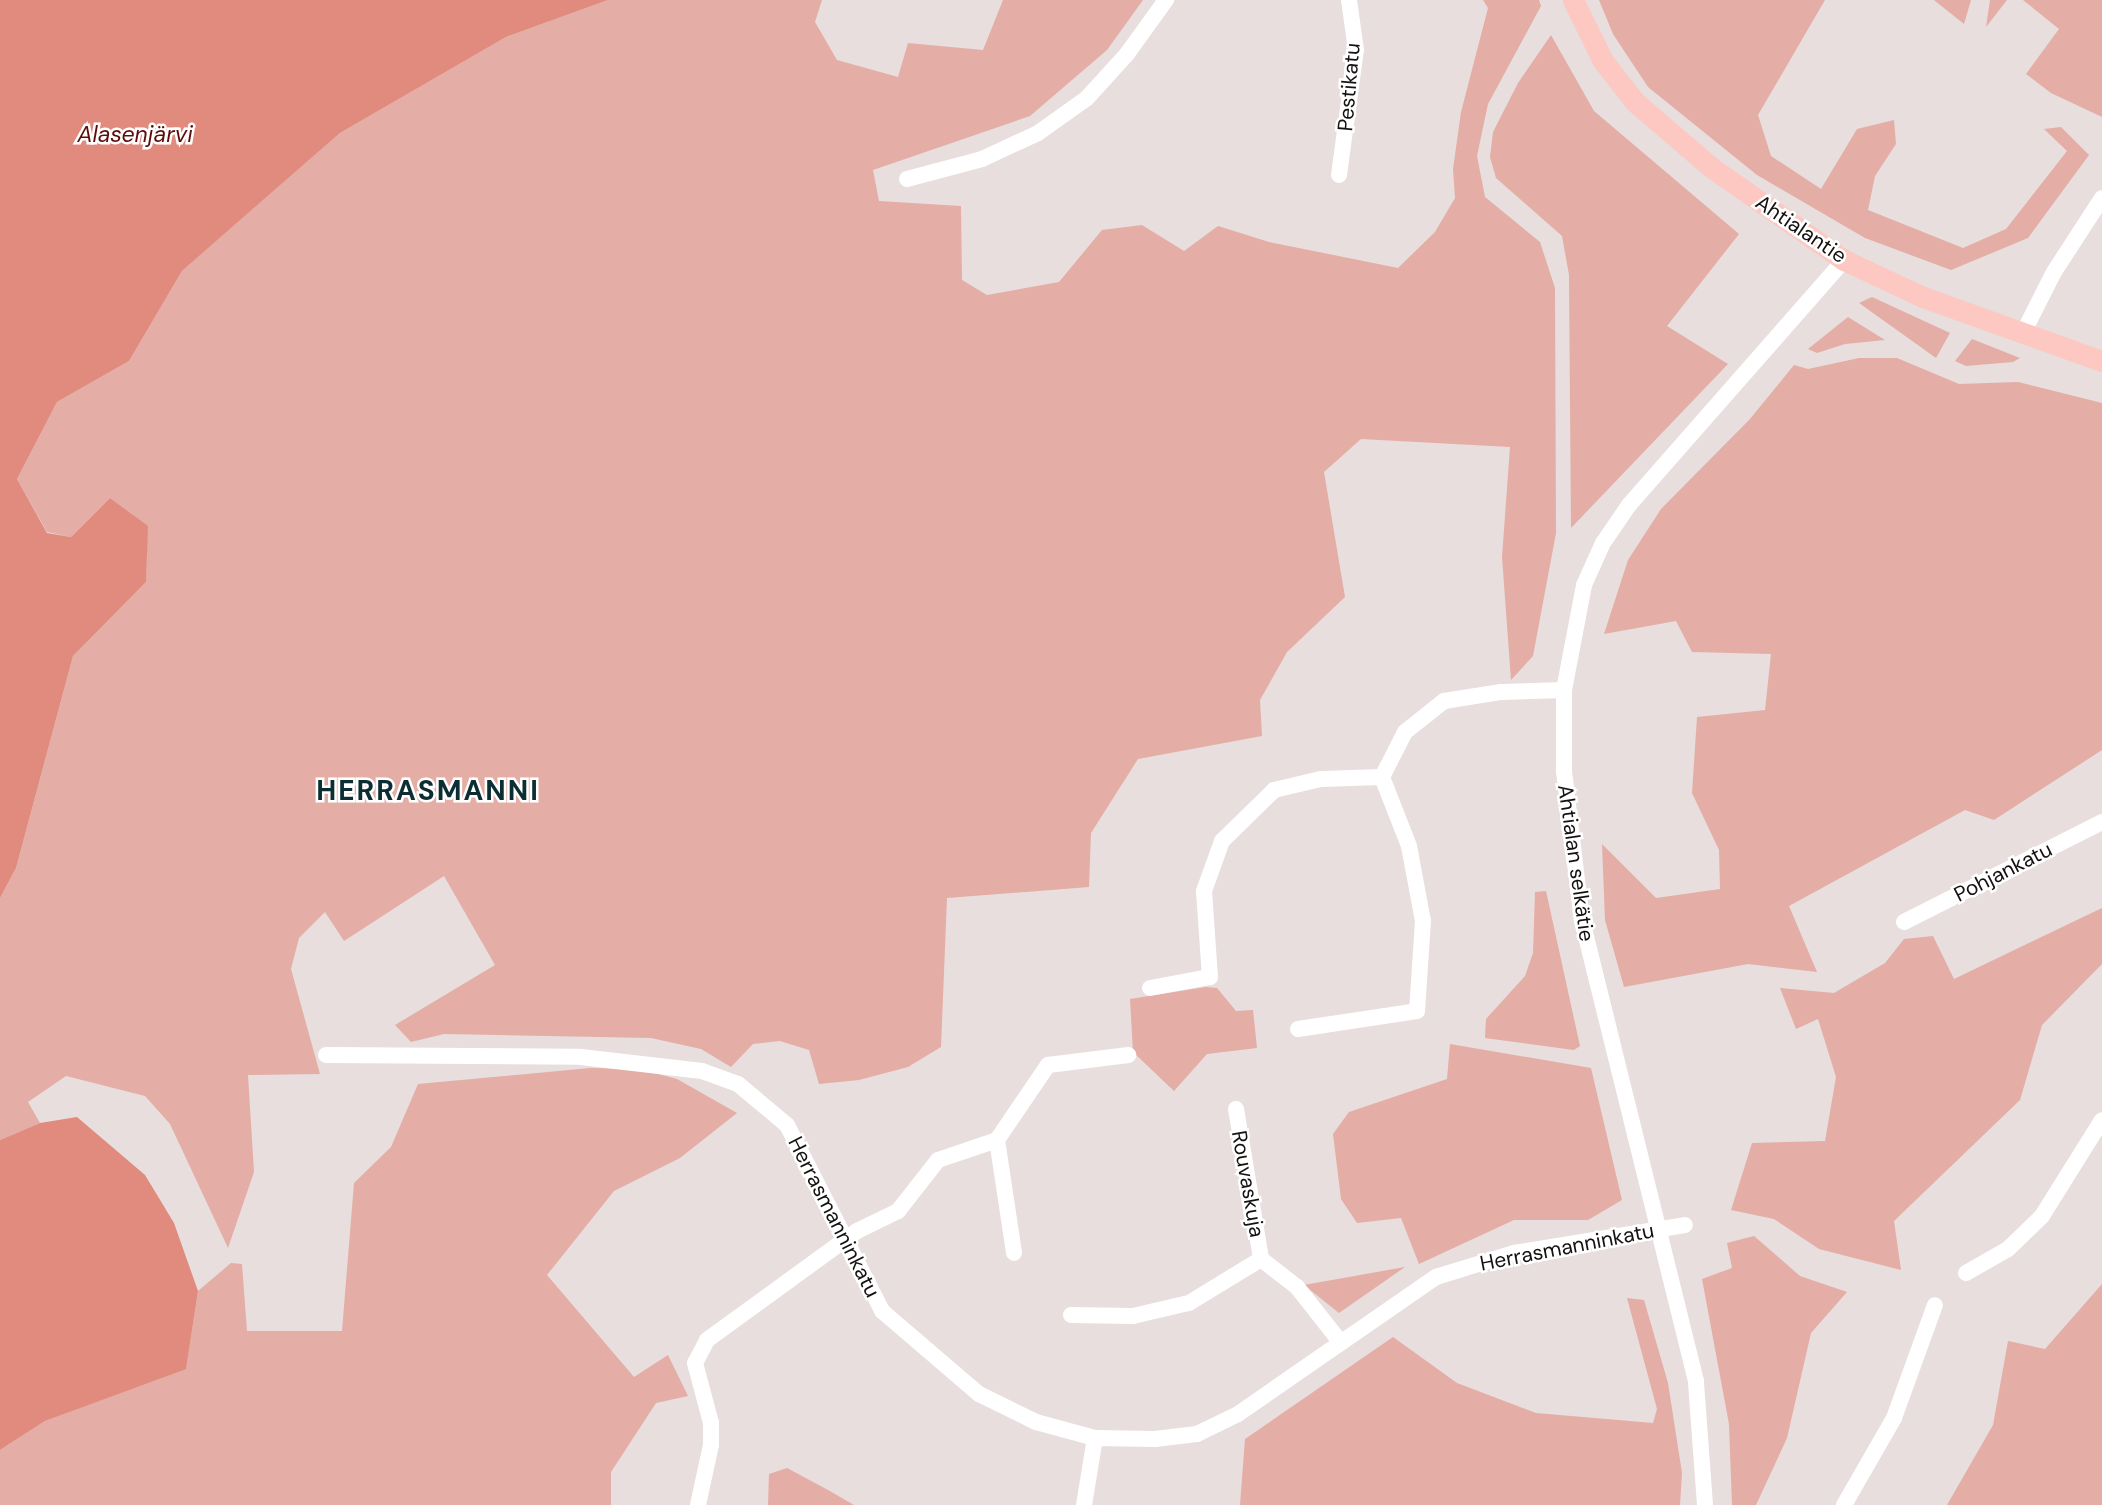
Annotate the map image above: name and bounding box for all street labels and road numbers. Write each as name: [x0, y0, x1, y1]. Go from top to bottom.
street label: Pestikatu: [1333, 42, 1365, 132]
street label: Ahtialantie: [1751, 189, 1851, 269]
street label: Ahtialan selkätie: [1552, 783, 1600, 943]
street label: Pohjankatu: [1950, 837, 2056, 907]
street label: Rouvaskuja: [1226, 1129, 1270, 1239]
street label: Herrasmanninkatu: [783, 1132, 885, 1302]
street label: Herrasmanninkatu: [1478, 1218, 1656, 1276]

